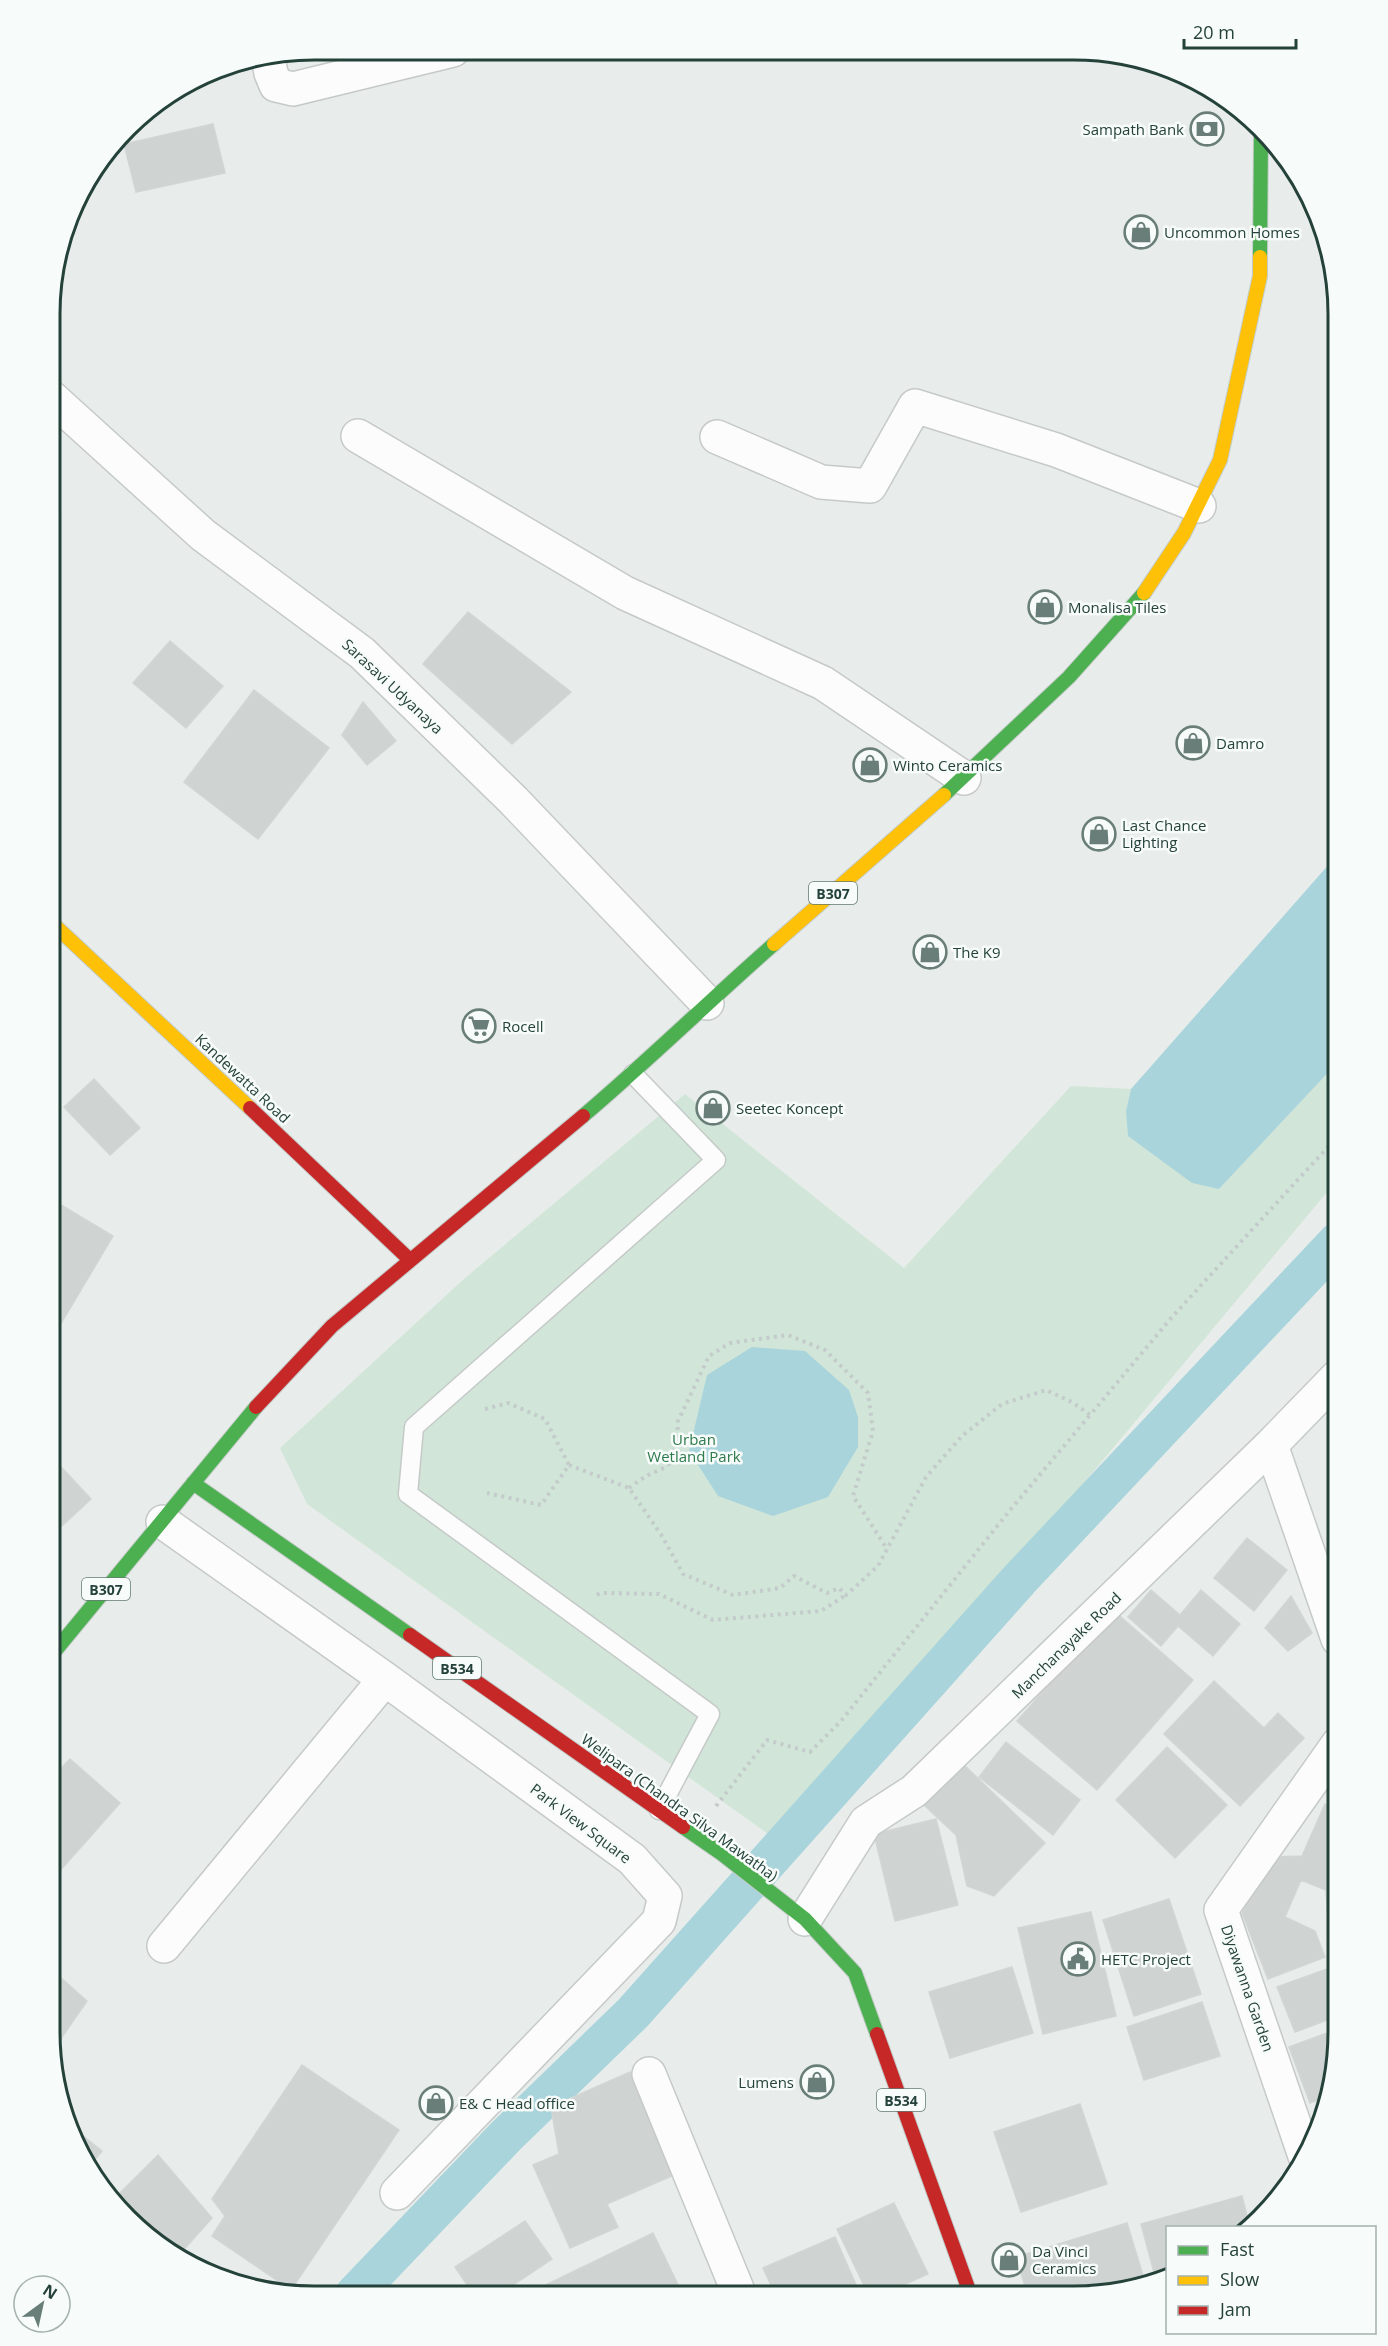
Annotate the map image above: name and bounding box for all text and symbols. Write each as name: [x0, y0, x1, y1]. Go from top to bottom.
scale bar: [1184, 12, 1296, 50]
text: 20 m: [1193, 20, 1235, 44]
bank icon: Sampath Bank: [1189, 111, 1225, 147]
place label: Sampath Bank: [1082, 119, 1184, 139]
shop icon: Uncommon Homes: [1123, 214, 1159, 250]
place label: Uncommon Homes: [1164, 222, 1300, 242]
shop icon: Monalisa Tiles: [1027, 589, 1063, 625]
place label: Monalisa Tiles: [1068, 597, 1166, 617]
street label: Sarasavi Udyanaya: [338, 634, 448, 738]
shop icon: Damro: [1175, 725, 1211, 761]
place label: Damro: [1216, 733, 1264, 753]
shop icon: Winto Ceramics: [852, 747, 888, 783]
place label: Winto Ceramics: [893, 755, 1002, 775]
place label: Last Chance Lighting: [1122, 815, 1206, 852]
shop icon: Last Chance Lighting: [1081, 816, 1117, 852]
road number: B307: [809, 882, 857, 904]
shop icon: The K9: [912, 934, 948, 970]
place label: The K9: [953, 942, 1001, 962]
supermarket icon: Rocell: [461, 1008, 497, 1044]
place label: Rocell: [502, 1016, 543, 1036]
street label: Kandewatta Road: [191, 1029, 295, 1127]
shop icon: Seetec Koncept: [695, 1090, 731, 1126]
place label: Seetec Koncept: [736, 1098, 843, 1118]
park label: Urban Wetland Park: [647, 1429, 741, 1466]
road number: B307: [82, 1578, 130, 1600]
street label: Manchanayake Road: [1007, 1587, 1125, 1703]
road number: B534: [433, 1657, 481, 1679]
street label: Welipara (Chandra Silva Mawatha): [578, 1729, 782, 1885]
street label: Park View Square: [526, 1778, 636, 1868]
street label: Diyawanna Garden: [1217, 1922, 1279, 2054]
public building icon: HETC Project: [1060, 1941, 1096, 1977]
place label: HETC Project: [1101, 1949, 1191, 1969]
shop icon: Lumens: [799, 2064, 835, 2100]
place label: Lumens: [738, 2072, 794, 2092]
shop icon: E& C Head office: [418, 2085, 454, 2121]
road number: B534: [877, 2089, 925, 2111]
place label: E& C Head office: [459, 2093, 575, 2113]
legend: [1166, 2226, 1376, 2334]
text: Fast: [1220, 2237, 1254, 2261]
place label: Da Vinci Ceramics: [1032, 2241, 1096, 2278]
shop icon: Da Vinci Ceramics: [991, 2242, 1027, 2278]
text: Slow: [1220, 2267, 1259, 2291]
north arrow: [12, 2274, 72, 2334]
text: N: [39, 2279, 62, 2304]
text: Jam: [1218, 2297, 1252, 2321]

